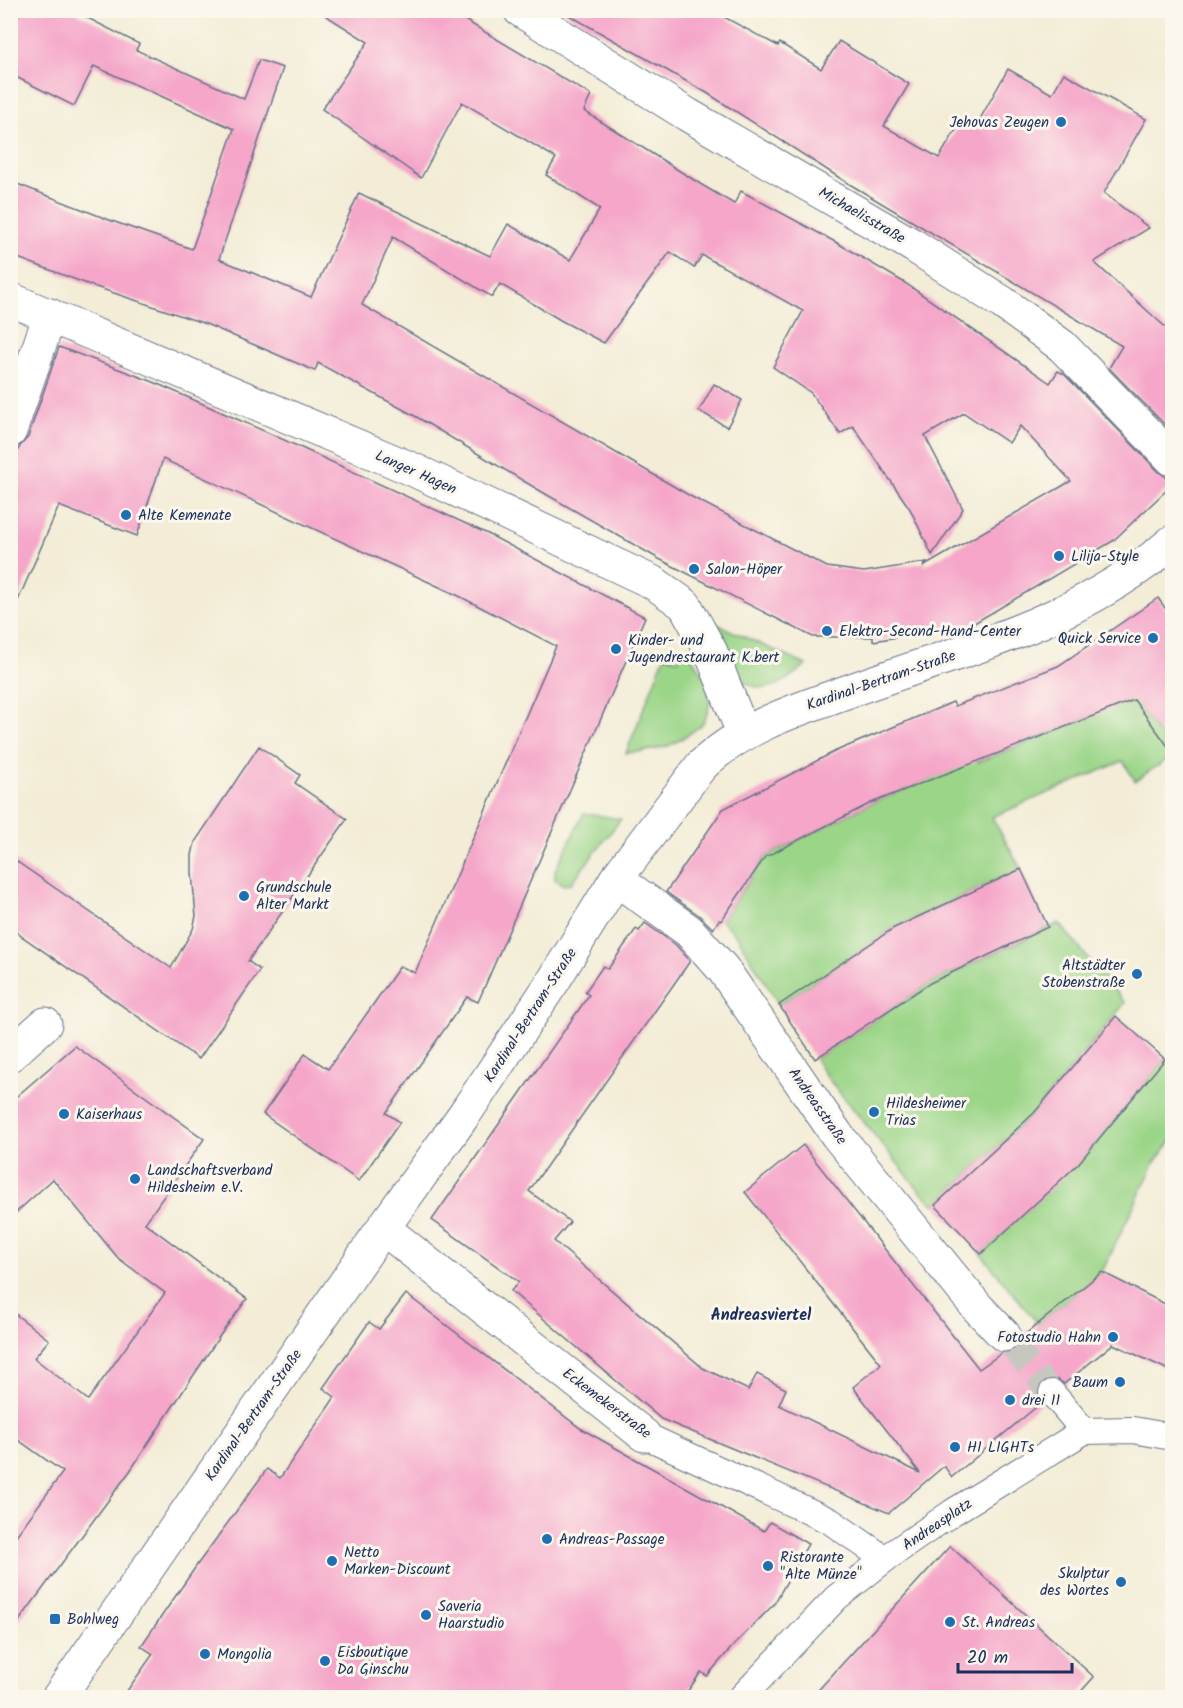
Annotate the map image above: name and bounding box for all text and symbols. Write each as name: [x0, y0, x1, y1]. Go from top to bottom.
place label: Jehovas Zeugen: [949, 111, 1049, 135]
marker: Jehovas Zeugen: [1054, 115, 1068, 129]
street label: Michaelisstraße: [813, 181, 910, 251]
street label: Langer Hagen: [371, 444, 460, 502]
place label: Alte Kemenate: [138, 504, 232, 528]
marker: Alte Kemenate: [119, 508, 133, 522]
place label: Lilija-Style: [1071, 545, 1139, 569]
marker: Lilija-Style: [1052, 549, 1066, 563]
place label: Salon-Höper: [706, 558, 783, 582]
marker: Salon-Höper: [687, 562, 701, 576]
place label: Elektro-Second-Hand-Center: [839, 620, 1022, 644]
marker: Elektro-Second-Hand-Center: [820, 624, 834, 638]
place label: Quick Service: [1058, 627, 1141, 651]
place label: Kinder- und Jugendrestaurant K.bert: [628, 629, 780, 670]
marker: Quick Service: [1146, 631, 1160, 645]
marker: Kinder- und Jugendrestaurant K.bert: [609, 642, 623, 656]
street label: Kardinal-Bertram-Straße: [803, 644, 960, 718]
place label: Grundschule Alter Markt: [256, 876, 332, 917]
marker: Grundschule Alter Markt: [237, 889, 251, 903]
street label: Kardinal-Bertram-Straße: [478, 943, 584, 1088]
place label: Altstädter Stobenstraße: [1042, 954, 1126, 995]
marker: Altstädter Stobenstraße: [1130, 967, 1144, 981]
street label: Andreasstraße: [782, 1063, 853, 1150]
place label: Hildesheimer Trias: [886, 1092, 967, 1133]
place label: Kaiserhaus: [76, 1103, 143, 1127]
marker: Hildesheimer Trias: [867, 1105, 881, 1119]
marker: Kaiserhaus: [57, 1107, 71, 1121]
place label: Landschaftsverband Hildesheim e.V.: [147, 1159, 273, 1200]
marker: Landschaftsverband Hildesheim e.V.: [128, 1172, 142, 1186]
district label: Andreasviertel: [711, 1303, 812, 1328]
place label: Fotostudio Hahn: [997, 1326, 1101, 1350]
marker: Fotostudio Hahn: [1106, 1330, 1120, 1344]
street label: Kardinal-Bertram-Straße: [199, 1344, 309, 1487]
street label: Eckemekerstraße: [557, 1362, 656, 1446]
place label: Baum: [1072, 1371, 1108, 1395]
marker: Baum: [1113, 1375, 1127, 1389]
place label: drei 11: [1022, 1389, 1060, 1413]
marker: drei 11: [1003, 1393, 1017, 1407]
place label: HI LIGHTs: [967, 1436, 1035, 1460]
marker: HI LIGHTs: [948, 1440, 962, 1454]
street label: Andreasplatz: [898, 1492, 978, 1557]
place label: Andreas-Passage: [559, 1528, 665, 1552]
marker: Andreas-Passage: [540, 1532, 554, 1546]
place label: Netto Marken-Discount: [344, 1541, 451, 1582]
place label: Ristorante "Alte Münze": [780, 1546, 862, 1587]
marker: Netto Marken-Discount: [325, 1554, 339, 1568]
marker: Ristorante "Alte Münze": [761, 1559, 775, 1573]
place label: Skulptur des Wortes: [1040, 1562, 1110, 1603]
marker: Skulptur des Wortes: [1114, 1575, 1128, 1589]
place label: Saveria Haarstudio: [438, 1595, 505, 1636]
place label: Bohlweg: [67, 1608, 119, 1632]
marker: Saveria Haarstudio: [419, 1608, 433, 1622]
place label: St. Andreas: [962, 1611, 1036, 1635]
marker: Bohlweg: [48, 1612, 62, 1626]
marker: St. Andreas: [943, 1615, 957, 1629]
scale bar: [958, 1636, 1072, 1674]
place label: Eisboutique Da Ginschu: [337, 1641, 409, 1682]
place label: Mongolia: [217, 1643, 272, 1667]
text: 20 m: [967, 1644, 1008, 1673]
marker: Mongolia: [198, 1647, 212, 1661]
marker: Eisboutique Da Ginschu: [318, 1654, 332, 1668]

